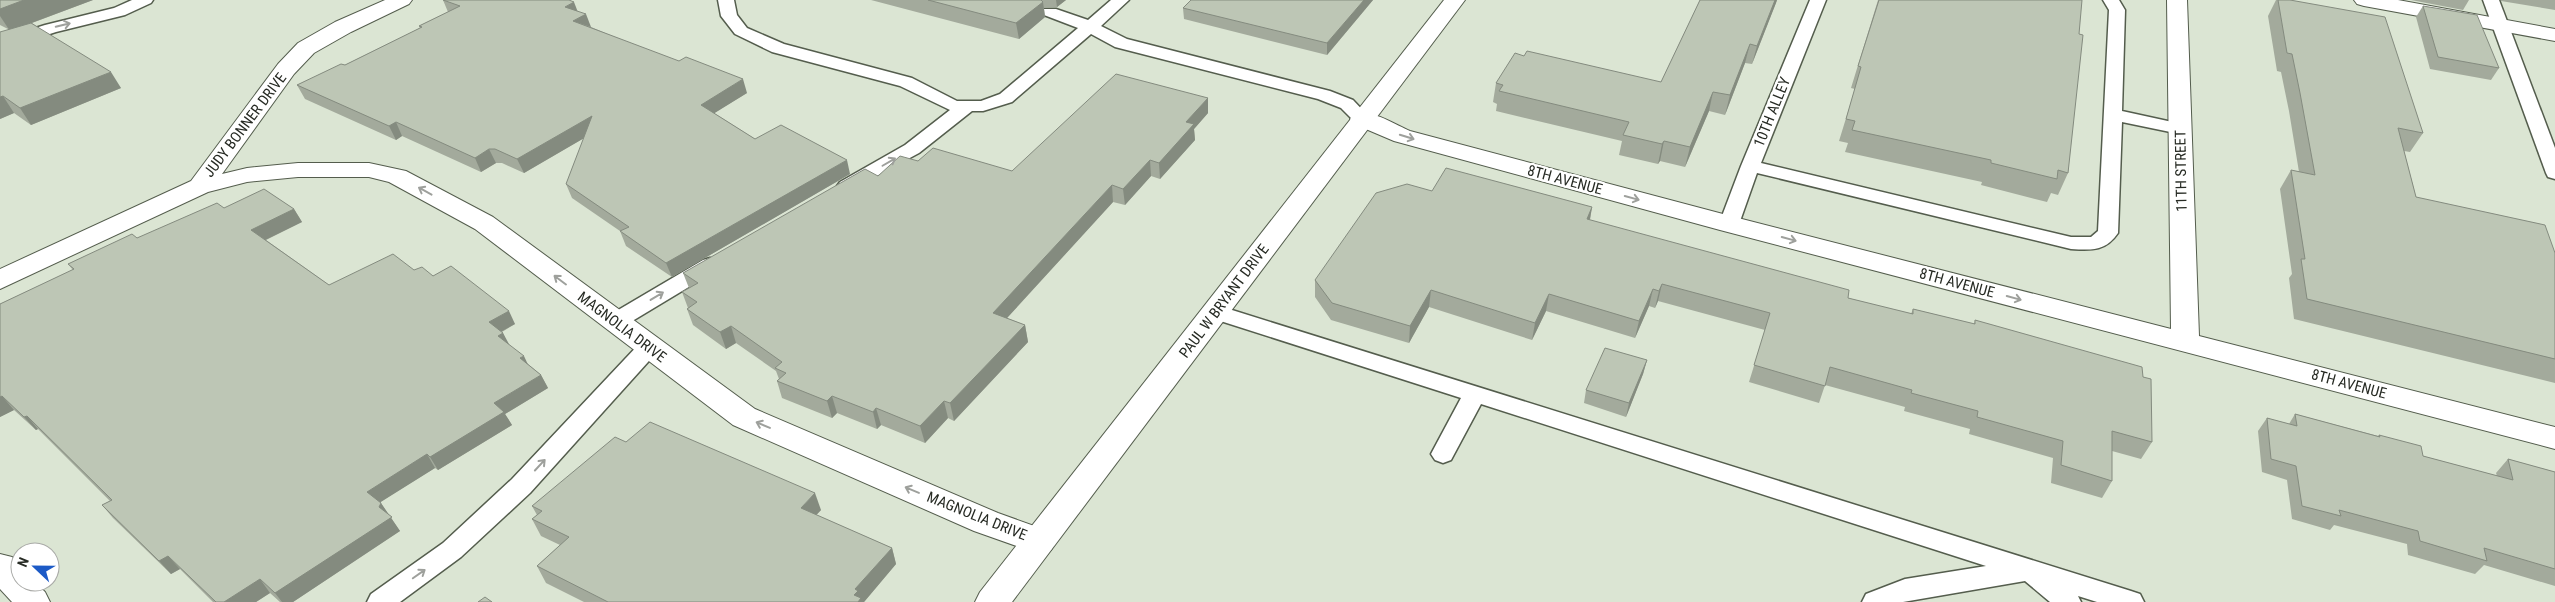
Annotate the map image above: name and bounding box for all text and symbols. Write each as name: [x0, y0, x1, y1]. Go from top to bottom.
one-way arrow: [55, 20, 71, 29]
street label: JUDY BONNER DRIVE: [200, 69, 290, 181]
street label: 10TH ALLEY: [1750, 74, 1794, 149]
street label: 11TH STREET: [2171, 130, 2191, 212]
one-way arrow: [1399, 133, 1415, 143]
one-way arrow: [881, 157, 895, 167]
street label: 8TH AVENUE: [1525, 161, 1605, 199]
one-way arrow: [417, 186, 432, 196]
one-way arrow: [1623, 194, 1639, 203]
one-way arrow: [1780, 235, 1796, 245]
street label: PAUL W BRYANT DRIVE: [1175, 241, 1273, 361]
street label: 8TH AVENUE: [1917, 264, 1997, 302]
one-way arrow: [553, 275, 567, 285]
street label: MAGNOLIA DRIVE: [574, 288, 670, 366]
one-way arrow: [650, 291, 664, 301]
one-way arrow: [2005, 294, 2021, 303]
street label: 8TH AVENUE: [2309, 365, 2389, 403]
one-way arrow: [756, 420, 771, 430]
one-way arrow: [534, 459, 546, 472]
one-way arrow: [905, 484, 920, 494]
street label: MAGNOLIA DRIVE: [924, 488, 1030, 544]
north arrow: [10, 542, 60, 592]
text: N: [14, 555, 32, 569]
one-way arrow: [412, 569, 426, 579]

